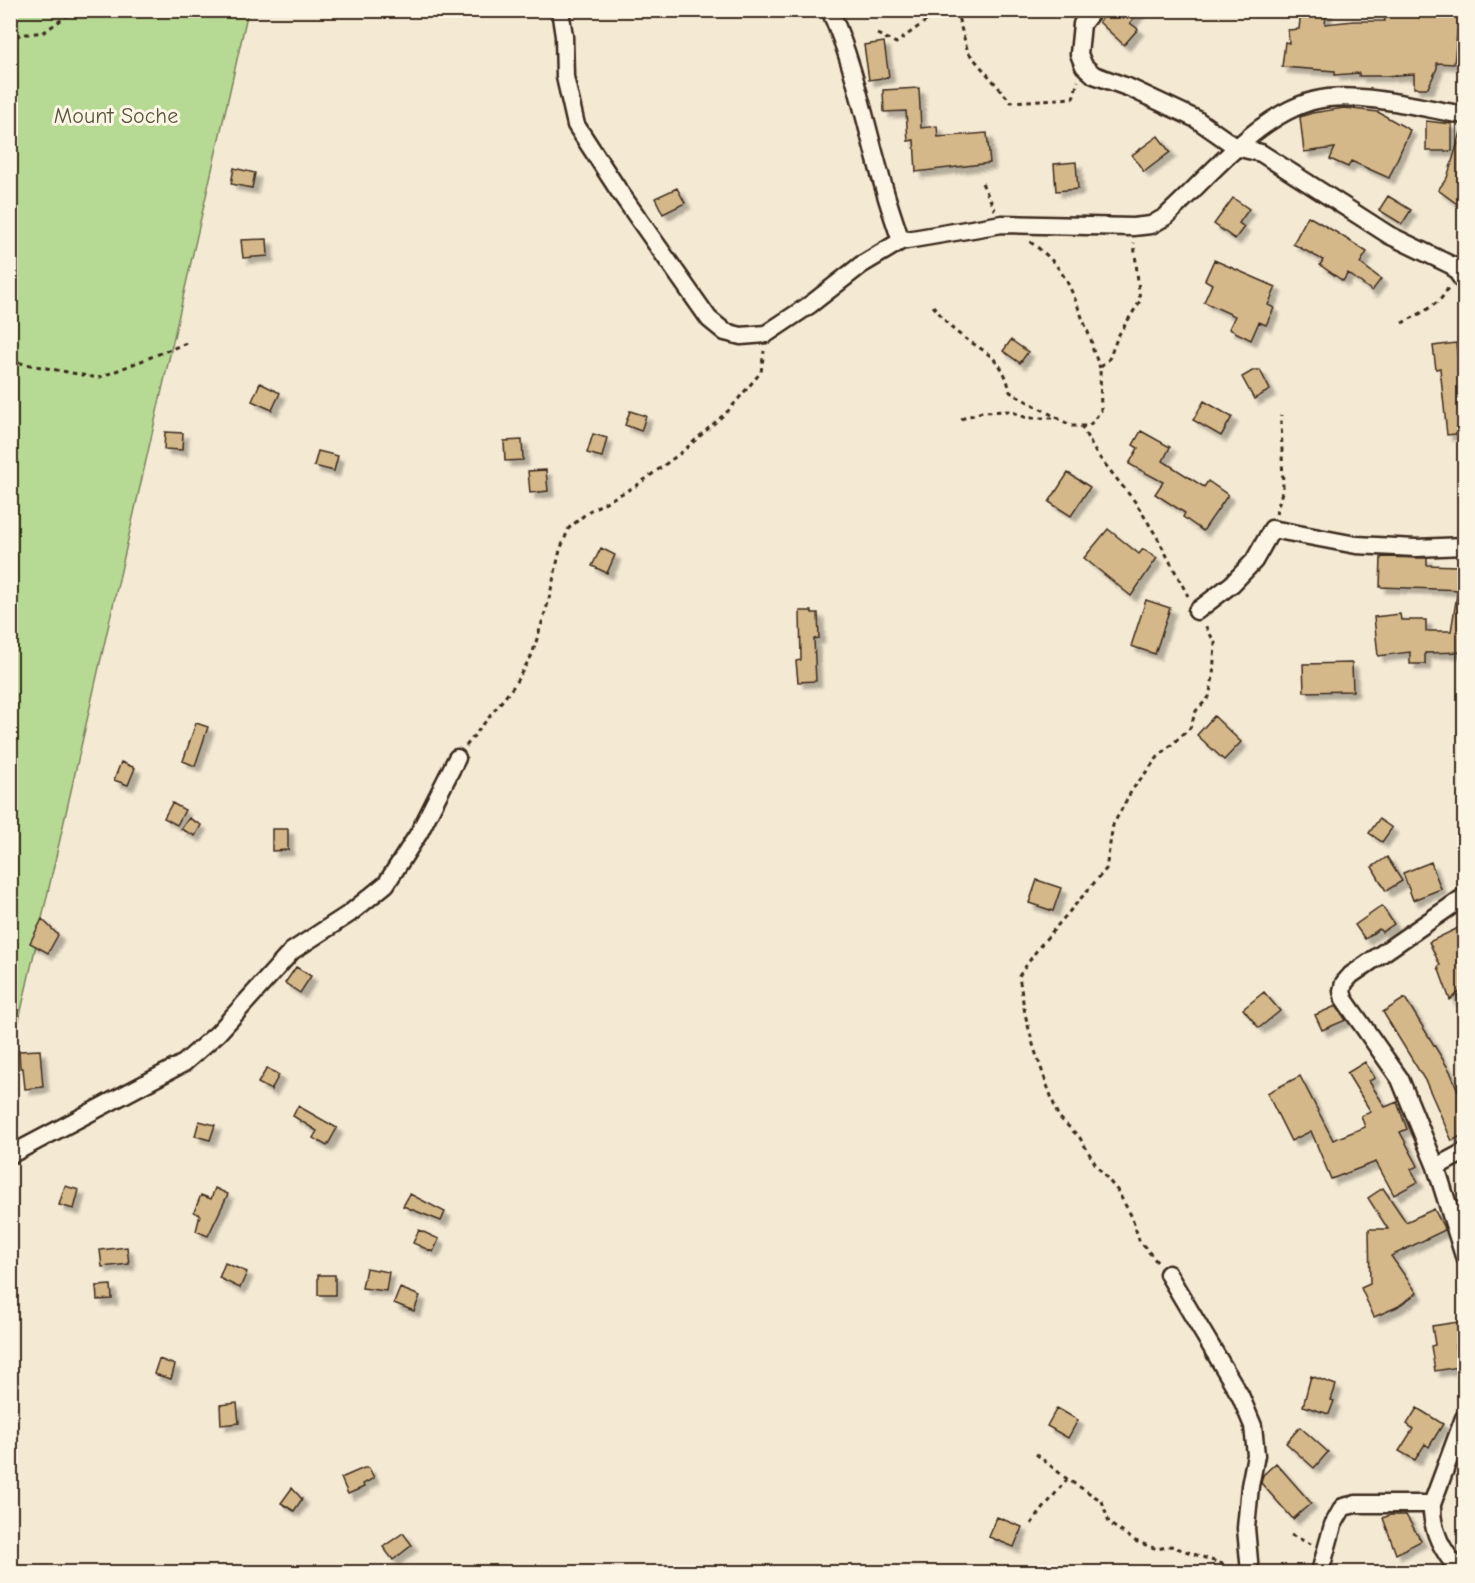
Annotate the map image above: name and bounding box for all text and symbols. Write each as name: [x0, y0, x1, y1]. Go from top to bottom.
park label: Mount Soche: [54, 103, 178, 129]

